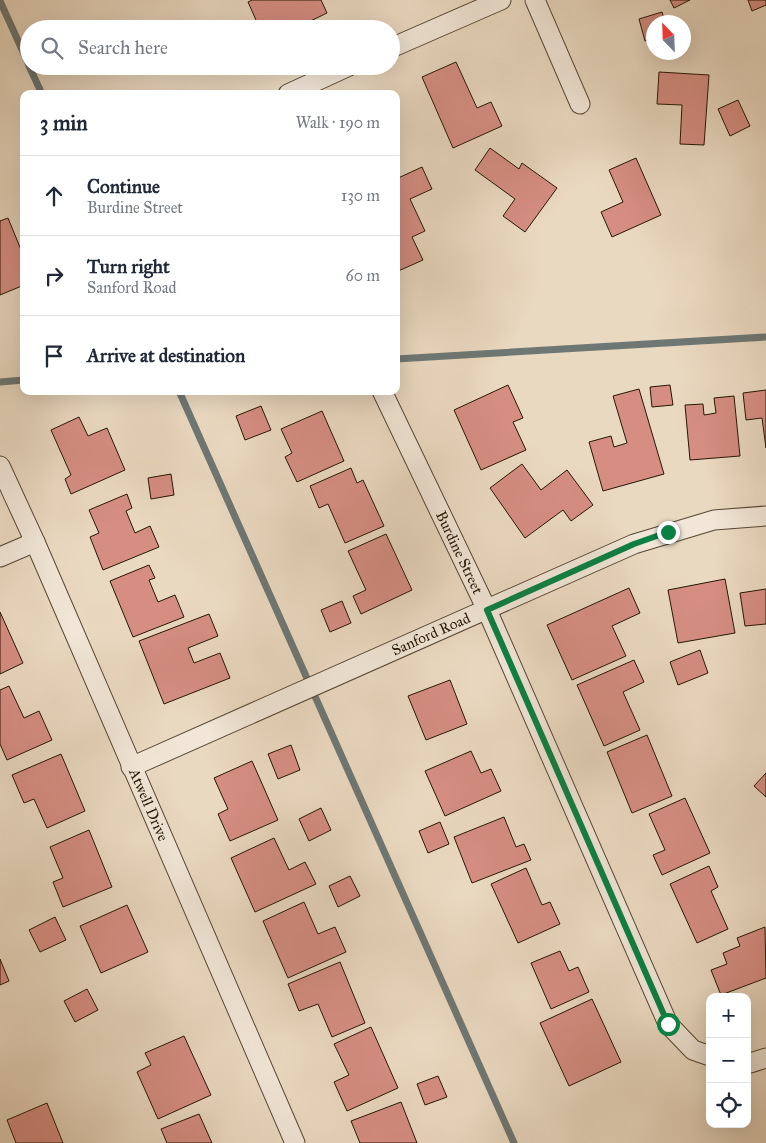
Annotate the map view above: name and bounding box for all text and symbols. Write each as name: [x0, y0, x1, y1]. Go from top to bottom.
north arrow: [646, 15, 691, 60]
search box: [20, 20, 400, 75]
icon: search: [38, 34, 66, 62]
text: Search here: [78, 36, 168, 59]
text: 3 min: [40, 110, 88, 136]
text: Walk · 190 m: [296, 113, 380, 132]
text: Continue: [87, 175, 160, 198]
icon: ahead: [40, 182, 68, 210]
text: 130 m: [341, 186, 380, 205]
text: Burdine Street: [87, 198, 183, 217]
text: Turn right: [87, 255, 170, 278]
icon: right: [40, 262, 68, 290]
text: 60 m: [346, 266, 380, 285]
text: Sanford Road: [87, 278, 177, 297]
icon: arrive: [40, 342, 68, 370]
text: Arrive at destination: [87, 344, 245, 367]
street label: Burdine Street: [432, 508, 487, 598]
route end: [657, 521, 680, 544]
street label: Sanford Road: [389, 609, 473, 659]
street label: Atwell Drive: [125, 765, 172, 844]
map controls: [706, 993, 751, 1128]
button: +: [706, 993, 751, 1038]
route start: [657, 1013, 680, 1036]
button: −: [706, 1038, 751, 1083]
button: locate: [706, 1083, 751, 1128]

